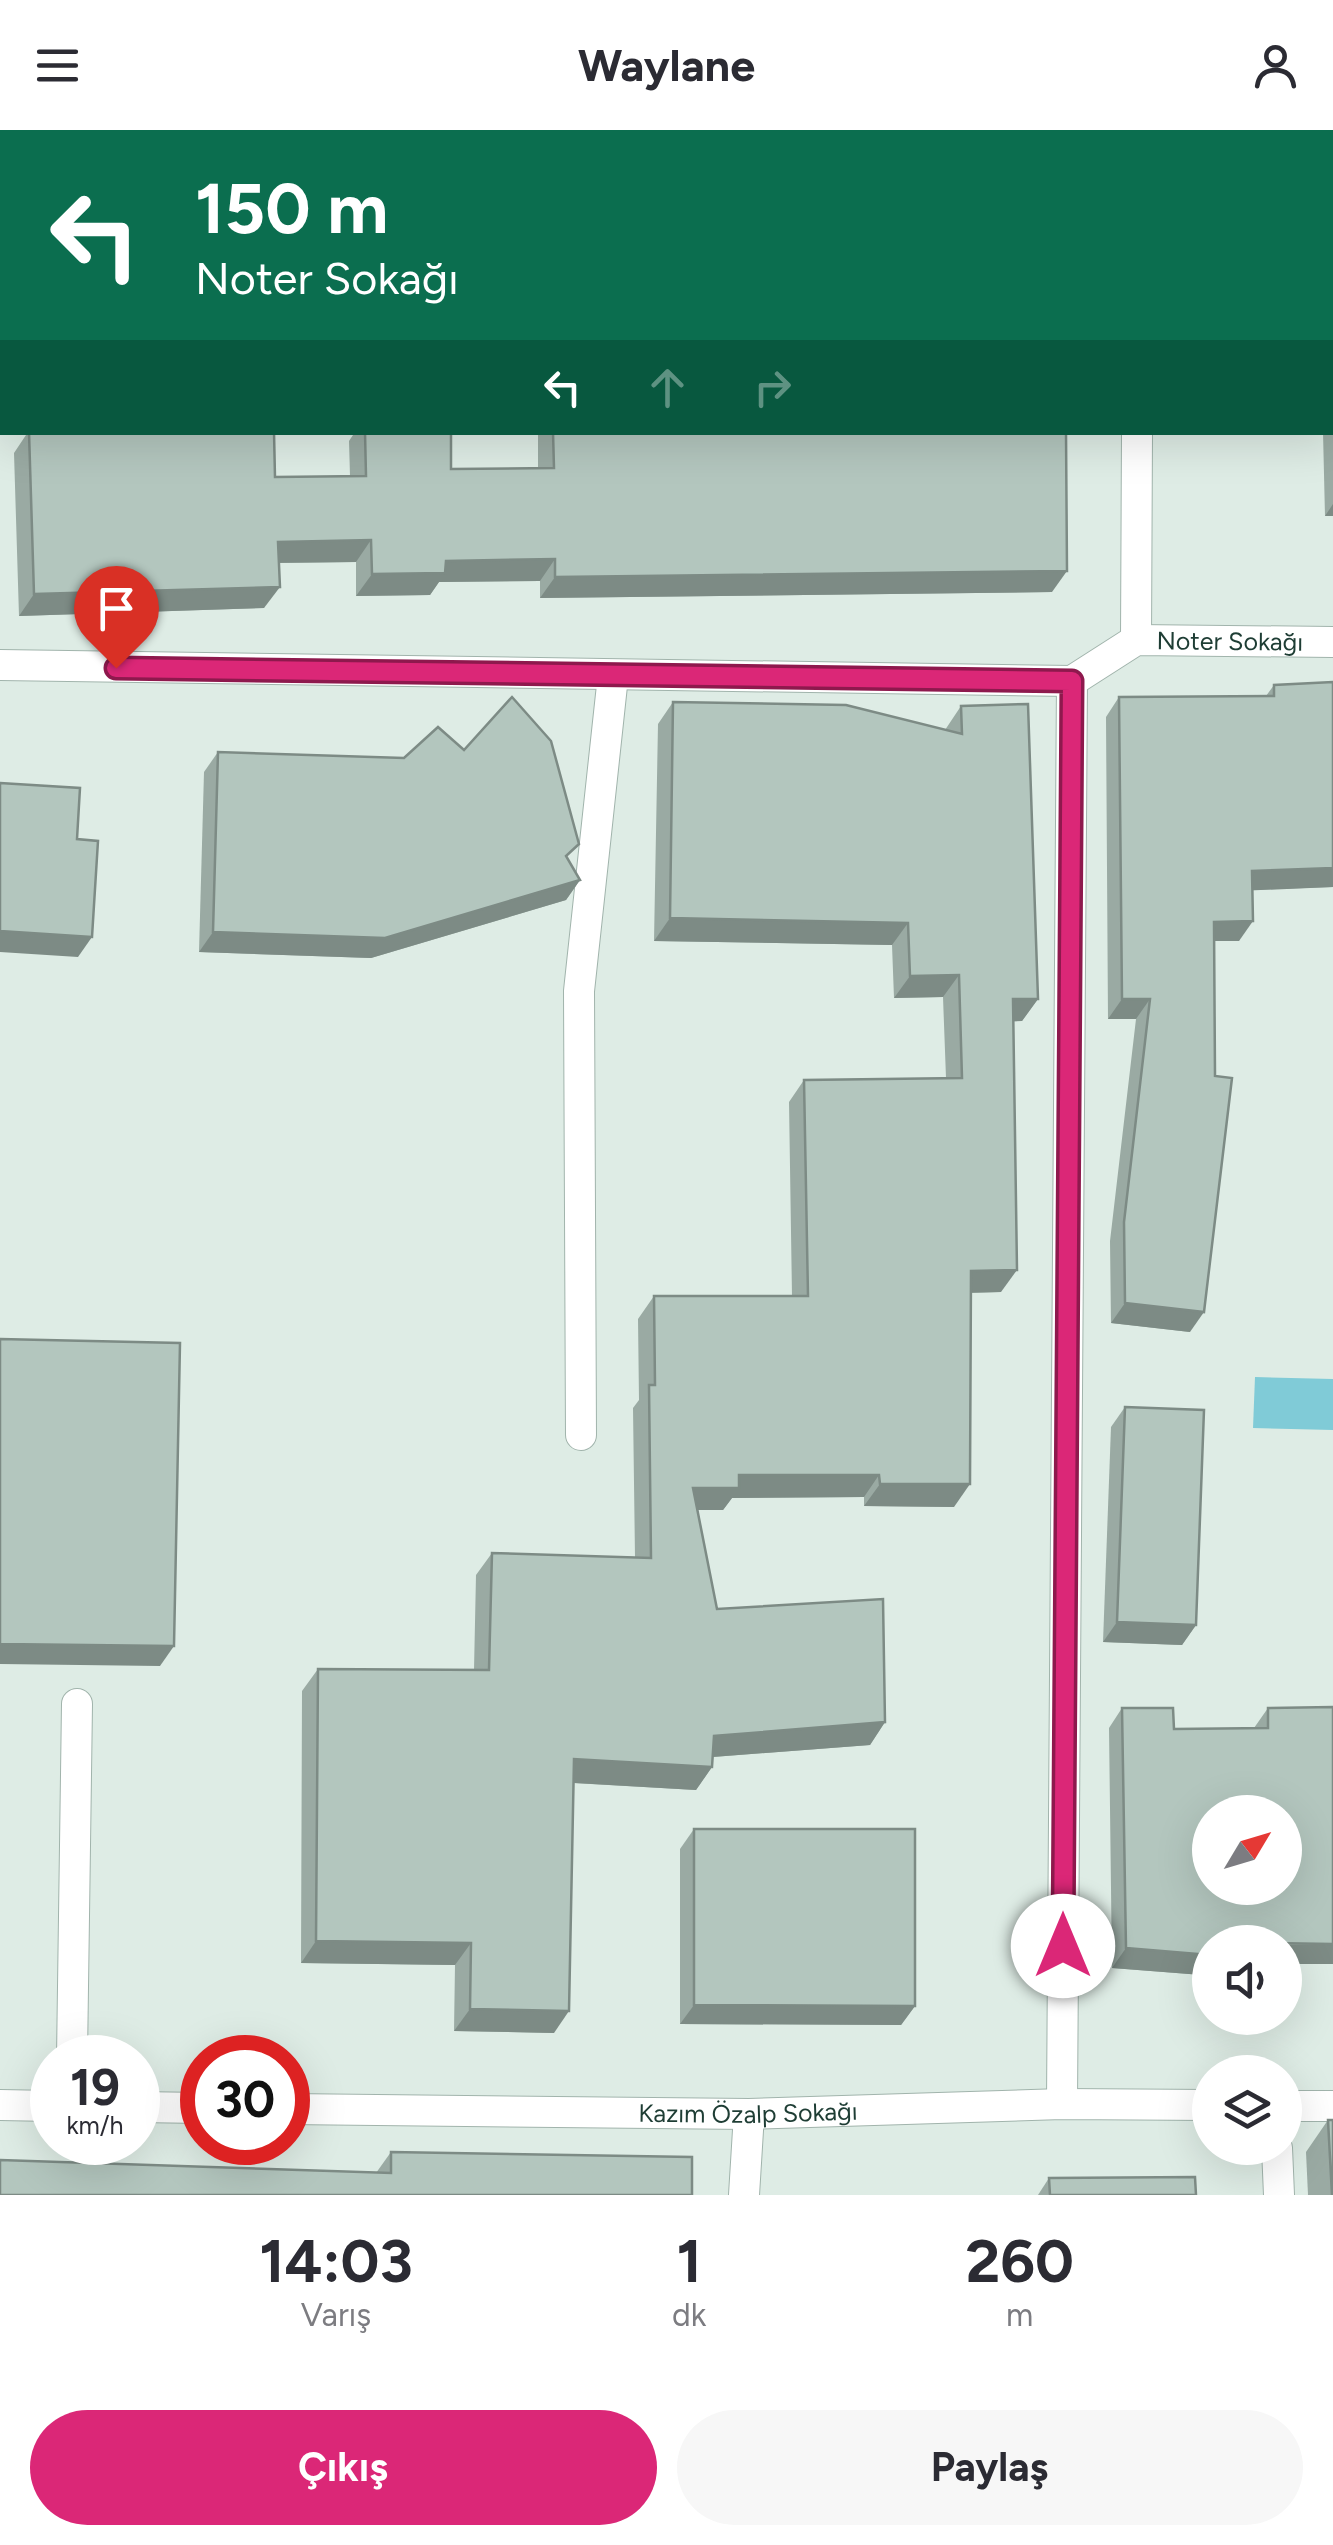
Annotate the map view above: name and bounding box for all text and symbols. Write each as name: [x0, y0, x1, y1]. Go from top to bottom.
icon: menu: [30, 38, 85, 93]
text: Waylane: [578, 38, 755, 92]
icon: person: [1248, 38, 1303, 93]
text: 150 m: [195, 166, 388, 251]
icon: left: [30, 170, 160, 300]
text: Noter Sokağı: [195, 251, 459, 305]
icon: left: [535, 360, 590, 415]
icon: ahead: [640, 360, 695, 415]
icon: right: [745, 360, 800, 415]
pin: [74, 566, 159, 669]
icon: arrive: [89, 581, 144, 636]
street label: Noter Sokağı: [1156, 625, 1303, 657]
north arrow: [1192, 1795, 1302, 1905]
map controls: [1192, 1795, 1302, 2165]
position arrow: [1011, 1894, 1115, 1998]
button: sound: [1192, 1925, 1302, 2035]
speed limit sign: 30: [180, 2035, 310, 2165]
button: layers: [1192, 2055, 1302, 2165]
text: 19: [70, 2057, 120, 2118]
street label: Kazım Özalp Sokağı: [638, 2096, 858, 2129]
text: km/h: [66, 2110, 124, 2140]
text: 14:03: [259, 2225, 413, 2297]
text: 1: [676, 2225, 702, 2297]
text: 260: [965, 2225, 1074, 2297]
text: Varış: [301, 2296, 371, 2334]
text: dk: [672, 2296, 706, 2334]
text: m: [1006, 2296, 1033, 2334]
button: Çıkış: [30, 2410, 657, 2525]
button: Paylaş: [677, 2410, 1303, 2525]

